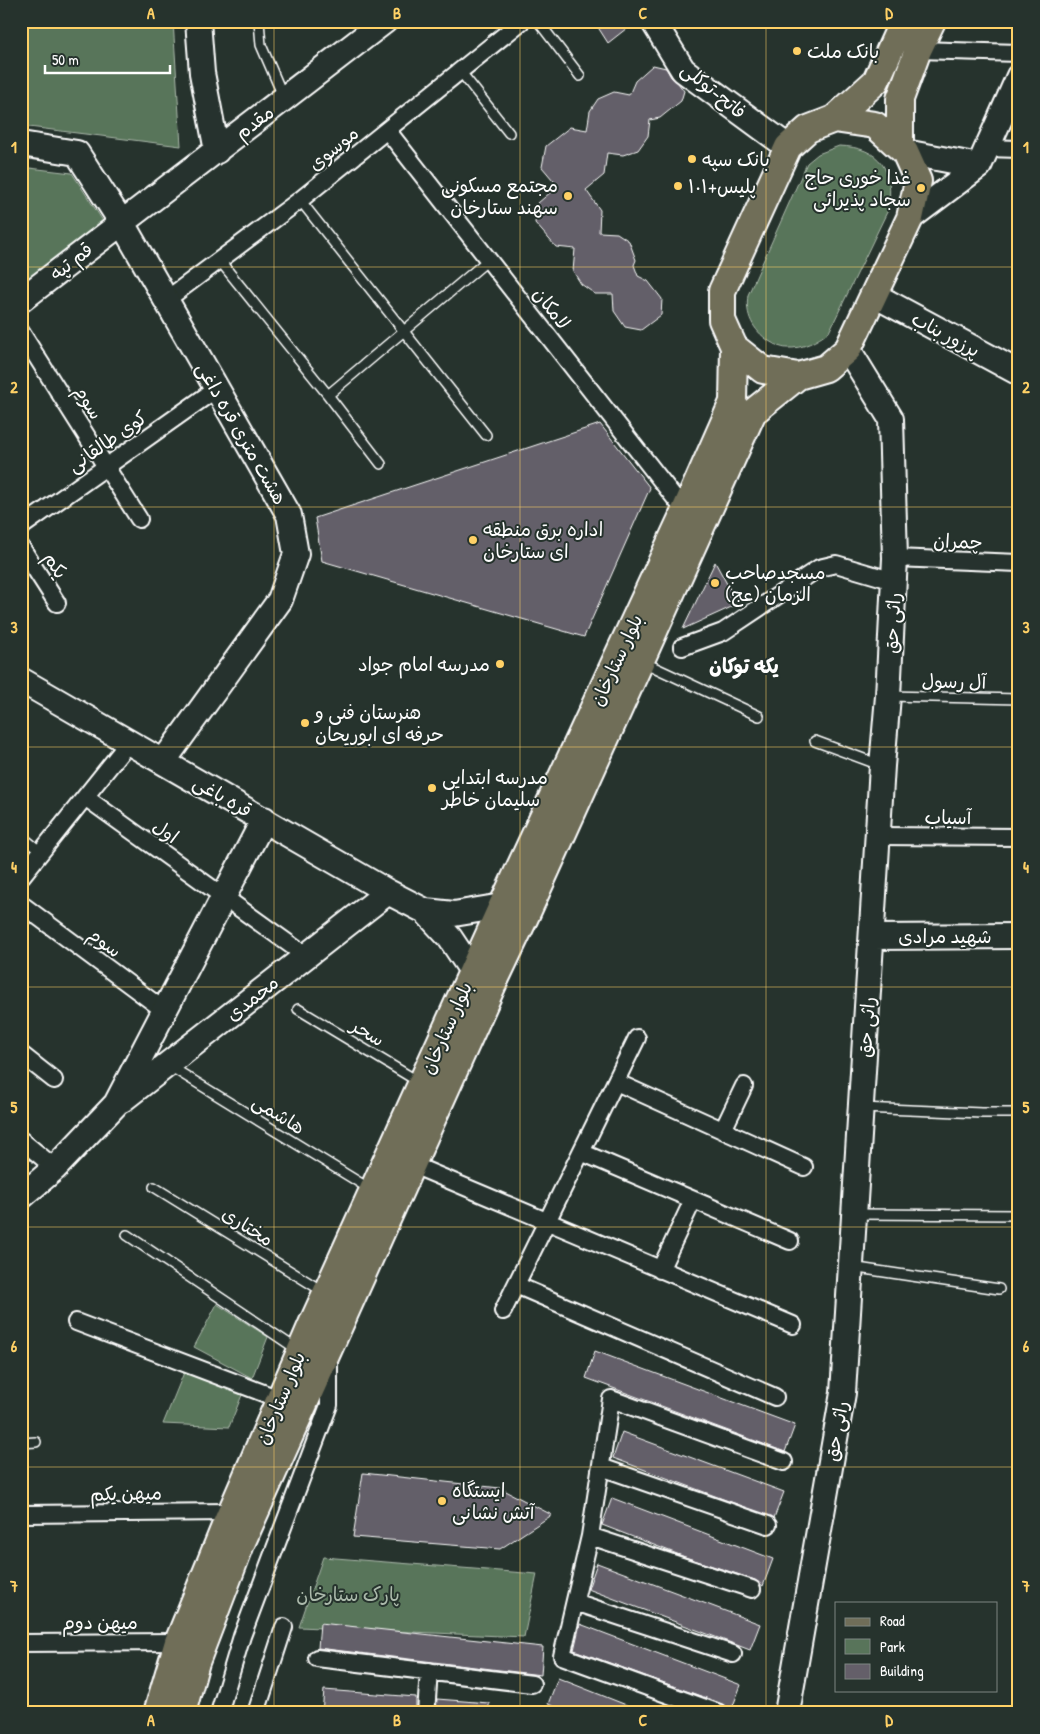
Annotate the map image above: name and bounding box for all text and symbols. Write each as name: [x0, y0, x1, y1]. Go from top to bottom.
text: A: [147, 2, 155, 24]
text: B: [393, 2, 401, 24]
text: C: [639, 2, 648, 24]
text: D: [885, 2, 893, 24]
place label: بانک ملت: [807, 38, 879, 64]
scale bar: [45, 42, 170, 74]
marker: بانک ملت: [791, 45, 803, 57]
text: 50 m: [52, 49, 79, 70]
street label: فاتح-توکلی: [676, 56, 752, 124]
street label: مقدم: [229, 99, 280, 147]
street label: موسوی: [302, 120, 364, 176]
text: 1: [11, 136, 17, 158]
text: 1: [1023, 136, 1029, 158]
place label: بانک سپه: [702, 146, 770, 172]
marker: بانک سپه: [686, 153, 698, 165]
place label: غذا خوری حاج سجاد پذیرائی: [805, 164, 911, 212]
place label: مجتمع مسکونی سهند ستارخان: [441, 172, 558, 220]
place label: پلیس+۱۰۱: [688, 173, 756, 199]
marker: پلیس+۱۰۱: [672, 180, 684, 192]
marker: غذا خوری حاج سجاد پذیرائی: [915, 182, 927, 194]
marker: مجتمع مسکونی سهند ستارخان: [562, 190, 574, 202]
street label: قم تپه: [44, 236, 99, 288]
street label: لامکان: [527, 282, 577, 334]
street label: پرزور بناب: [907, 305, 985, 363]
street label: هشت متری قره داغی: [191, 357, 293, 509]
text: 2: [10, 376, 18, 398]
text: 2: [1022, 376, 1030, 398]
street label: سوم: [67, 380, 110, 425]
street label: کوی طالقانی: [62, 404, 152, 478]
place label: اداره برق منطقه ای ستارخان: [483, 516, 603, 564]
street label: چمران: [933, 527, 983, 555]
marker: اداره برق منطقه ای ستارخان: [467, 534, 479, 546]
street label: یکم: [36, 547, 74, 584]
place label: مسجدصاحب الزمان (عج): [725, 559, 826, 607]
marker: مسجدصاحب الزمان (عج): [709, 577, 721, 589]
street label: راثی حق: [877, 592, 907, 654]
street label: بلوار ستارخان: [583, 610, 649, 710]
text: 3: [10, 616, 18, 638]
text: 3: [1022, 616, 1030, 638]
place label: مدرسه امام جواد: [358, 651, 490, 679]
district label: یکه توکان: [709, 652, 779, 679]
marker: مدرسه امام جواد: [494, 658, 506, 670]
street label: آل رسول: [921, 667, 988, 695]
place label: هنرستان فنی و حرفه ای ابوریحان: [313, 699, 444, 747]
marker: هنرستان فنی و حرفه ای ابوریحان: [299, 717, 311, 729]
place label: مدرسه ابتدایی سلیمان خاطر: [440, 764, 548, 812]
street label: قره باغی: [189, 769, 257, 823]
marker: مدرسه ابتدایی سلیمان خاطر: [426, 782, 438, 794]
street label: آسیاب: [925, 804, 973, 830]
street label: اول: [148, 813, 184, 849]
text: 4: [11, 856, 17, 878]
text: 4: [1023, 856, 1029, 878]
street label: سوم: [82, 921, 127, 965]
street label: شهید مرادی: [898, 923, 992, 949]
street label: محمدی: [220, 969, 284, 1027]
street label: بلوار ستارخان: [414, 978, 478, 1078]
street label: راثی حق: [851, 996, 881, 1058]
street label: سحر: [345, 1011, 390, 1052]
street label: هاشمی: [248, 1088, 310, 1140]
text: 5: [11, 1096, 18, 1118]
text: 5: [1023, 1096, 1030, 1118]
street label: مختاری: [217, 1200, 279, 1252]
text: 6: [11, 1335, 18, 1357]
text: 6: [1023, 1335, 1030, 1357]
street label: بلوار ستارخان: [249, 1348, 311, 1448]
street label: راثی حق: [818, 1399, 854, 1463]
place label: ایستگاه آتش نشانی: [452, 1477, 536, 1525]
street label: میهن یکم: [90, 1479, 162, 1509]
marker: ایستگاه آتش نشانی: [436, 1495, 448, 1507]
text: 7: [9, 1575, 18, 1597]
text: 7: [1021, 1575, 1030, 1597]
park label: پارک ستارخان: [296, 1581, 400, 1607]
legend: [835, 1602, 998, 1692]
street label: میهن دوم: [62, 1609, 138, 1637]
text: Road: [880, 1610, 905, 1631]
text: Park: [880, 1636, 905, 1657]
text: Building: [880, 1660, 924, 1681]
text: A: [147, 1709, 155, 1731]
text: B: [393, 1709, 401, 1731]
text: C: [639, 1709, 648, 1731]
text: D: [885, 1709, 893, 1731]

